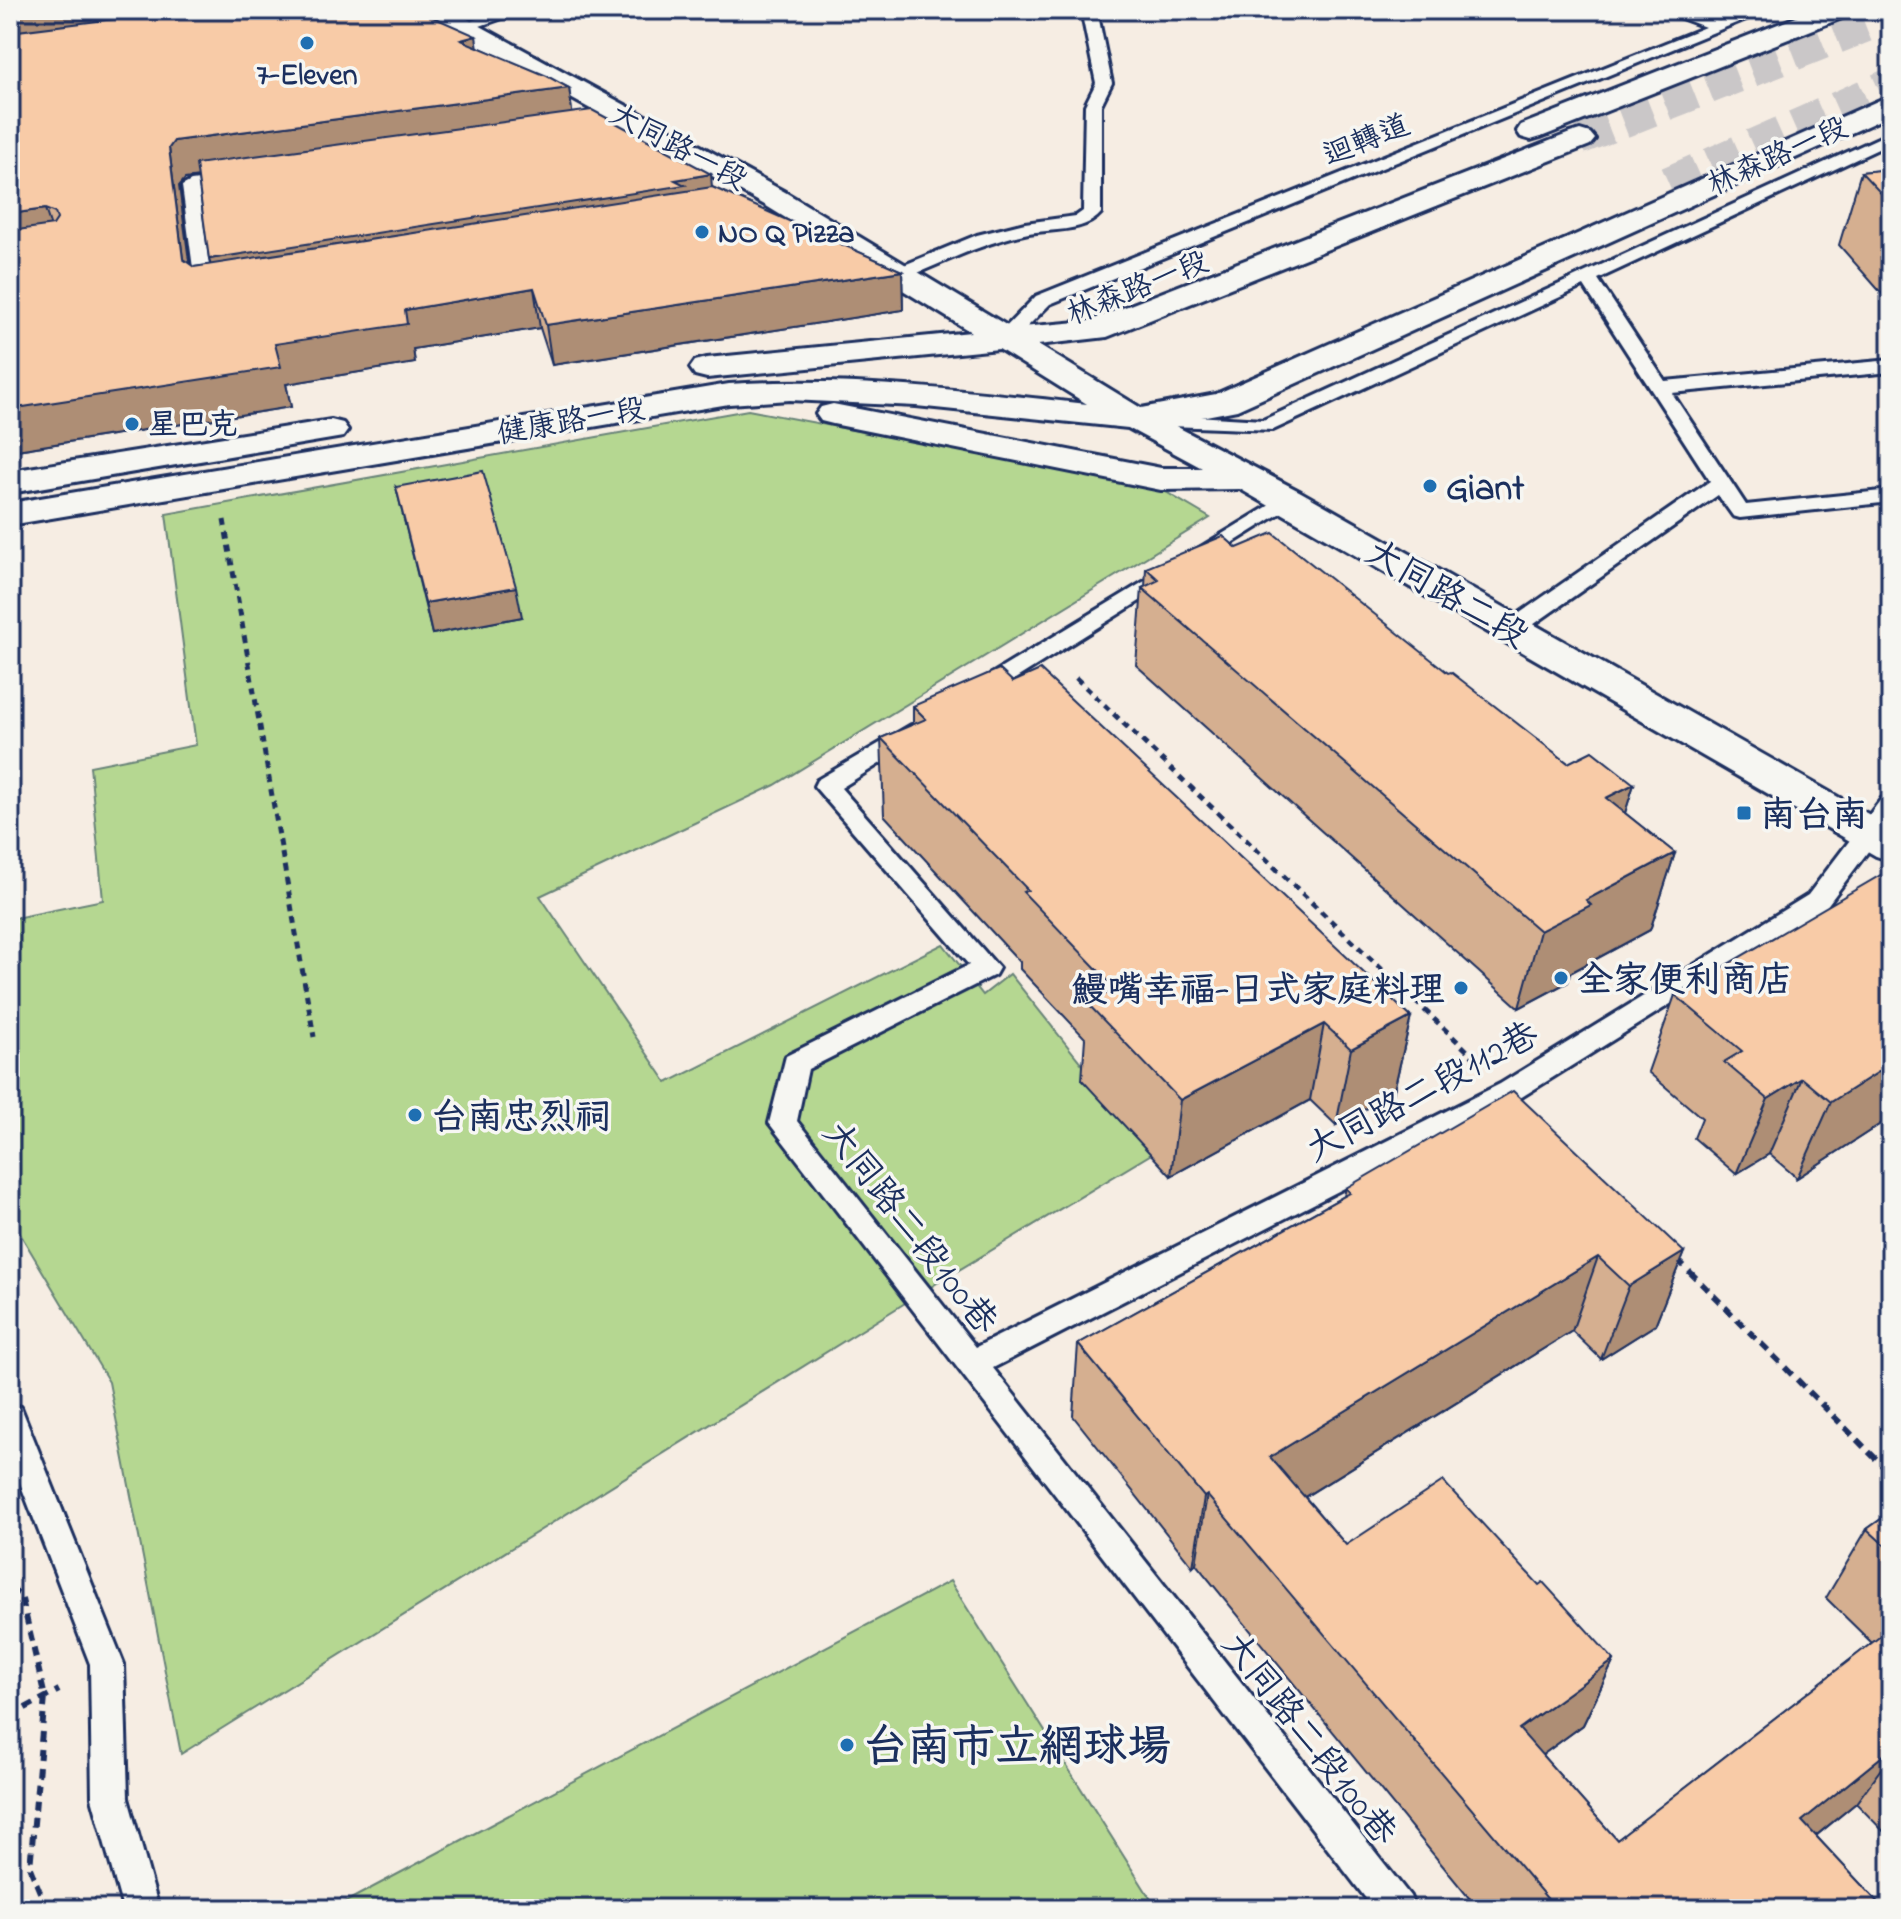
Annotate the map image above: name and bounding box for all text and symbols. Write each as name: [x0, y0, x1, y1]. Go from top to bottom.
marker: 7-Eleven: [298, 34, 316, 52]
place label: 7-Eleven: [257, 55, 358, 99]
street label: 大同路一段: [601, 94, 754, 203]
street label: 迴轉道: [1317, 105, 1417, 179]
street label: 林森路一段: [1701, 107, 1856, 208]
place label: NO Q Pizza: [718, 213, 855, 257]
marker: NO Q Pizza: [693, 223, 711, 241]
street label: 林森路一段: [1060, 241, 1216, 338]
street label: 健康路一段: [494, 388, 649, 458]
place label: 星巴克: [148, 405, 238, 449]
marker: 星巴克: [123, 415, 141, 433]
place label: Giant: [1446, 464, 1525, 517]
marker: Giant: [1421, 477, 1439, 495]
street label: 大同路二段: [1355, 528, 1537, 664]
place label: 南台南: [1760, 791, 1868, 844]
marker: 南台南: [1735, 804, 1753, 822]
place label: 全家便利商店: [1577, 956, 1793, 1009]
place label: 鰻嘴幸福-日式家庭料理: [1071, 966, 1445, 1019]
marker: 全家便利商店: [1552, 969, 1570, 987]
marker: 鰻嘴幸福-日式家庭料理: [1452, 979, 1470, 997]
street label: 大同路二段112巷: [1297, 1010, 1549, 1178]
place label: 台南忠烈祠: [431, 1093, 611, 1146]
marker: 台南忠烈祠: [406, 1106, 424, 1124]
street label: 大同路二段100巷: [808, 1111, 1009, 1347]
street label: 大同路二段100巷: [1207, 1622, 1408, 1858]
place label: 台南市立網球場: [863, 1717, 1171, 1781]
marker: 台南市立網球場: [838, 1736, 856, 1754]

